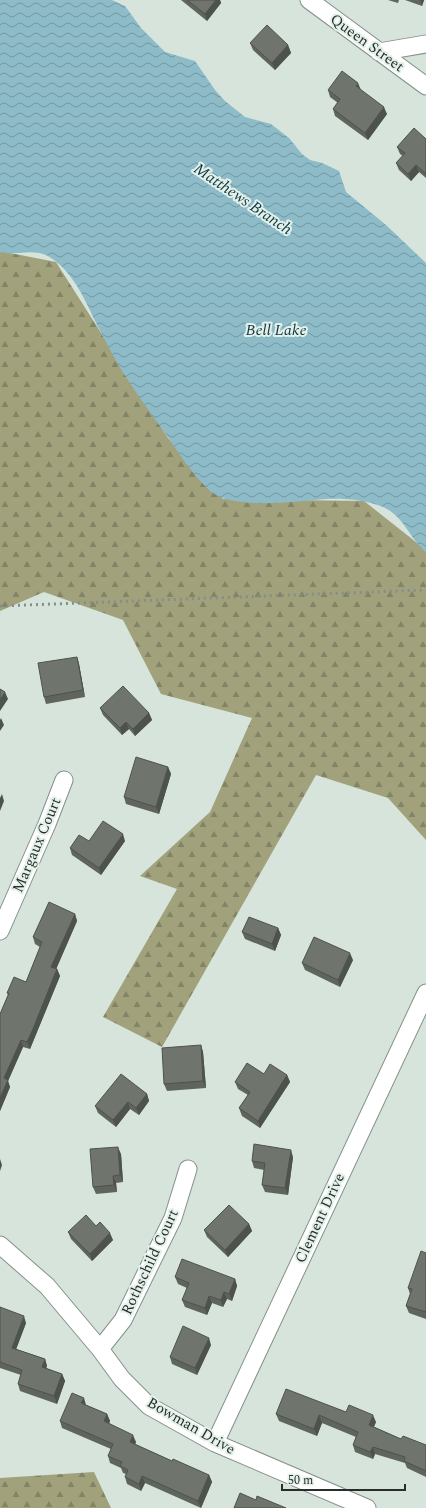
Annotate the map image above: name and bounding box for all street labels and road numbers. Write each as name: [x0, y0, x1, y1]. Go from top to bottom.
street label: Queen Street: [325, 8, 409, 78]
street label: Margaux Court: [7, 794, 67, 896]
street label: Clement Drive: [289, 1169, 351, 1267]
street label: Rothschild Court: [115, 1205, 185, 1319]
street label: Bowman Drive: [142, 1391, 240, 1461]

